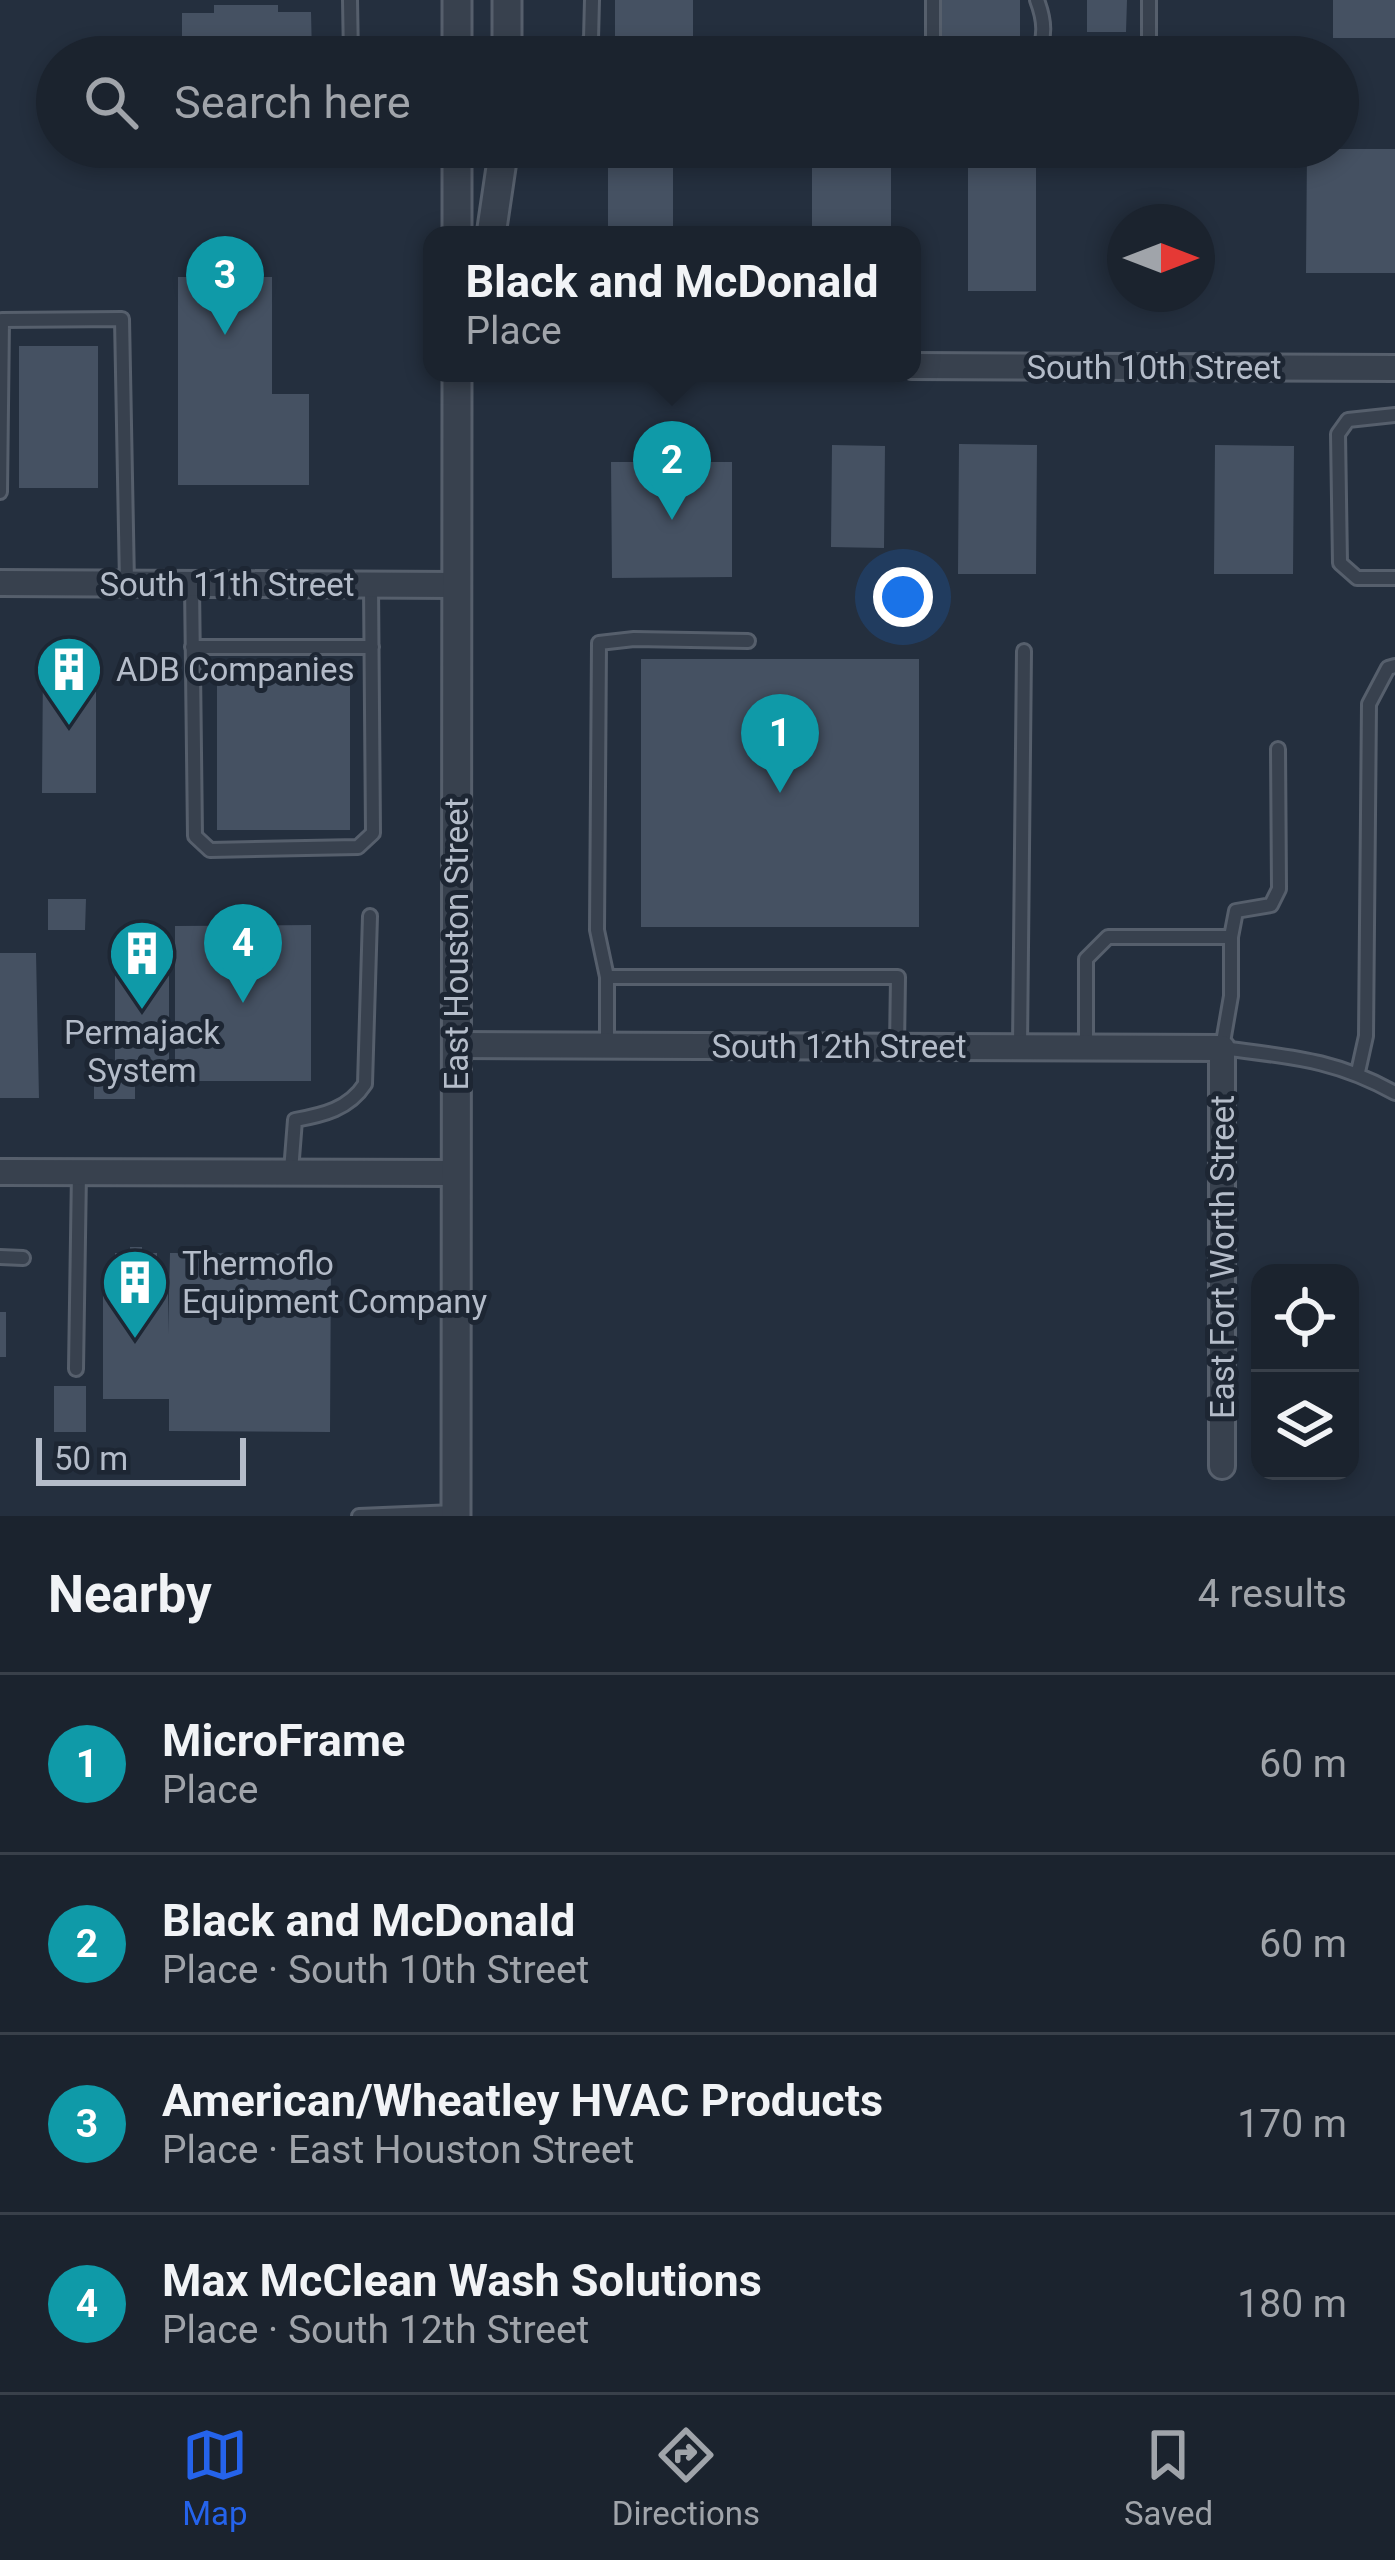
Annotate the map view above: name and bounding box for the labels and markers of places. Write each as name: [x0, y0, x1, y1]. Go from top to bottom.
pin: 3: [186, 236, 264, 335]
pin: 2: [633, 421, 711, 520]
building icon: ADB Companies: [34, 634, 104, 728]
place label: ADB Companies: [116, 650, 354, 689]
pin: 1: [741, 694, 819, 793]
pin: 4: [204, 904, 282, 1003]
building icon: Permajack System: [107, 918, 177, 1012]
place label: Permajack System: [64, 1013, 220, 1090]
place label: Thermoflo Equipment Company: [182, 1244, 488, 1321]
building icon: Thermoflo Equipment Company: [100, 1247, 170, 1341]

